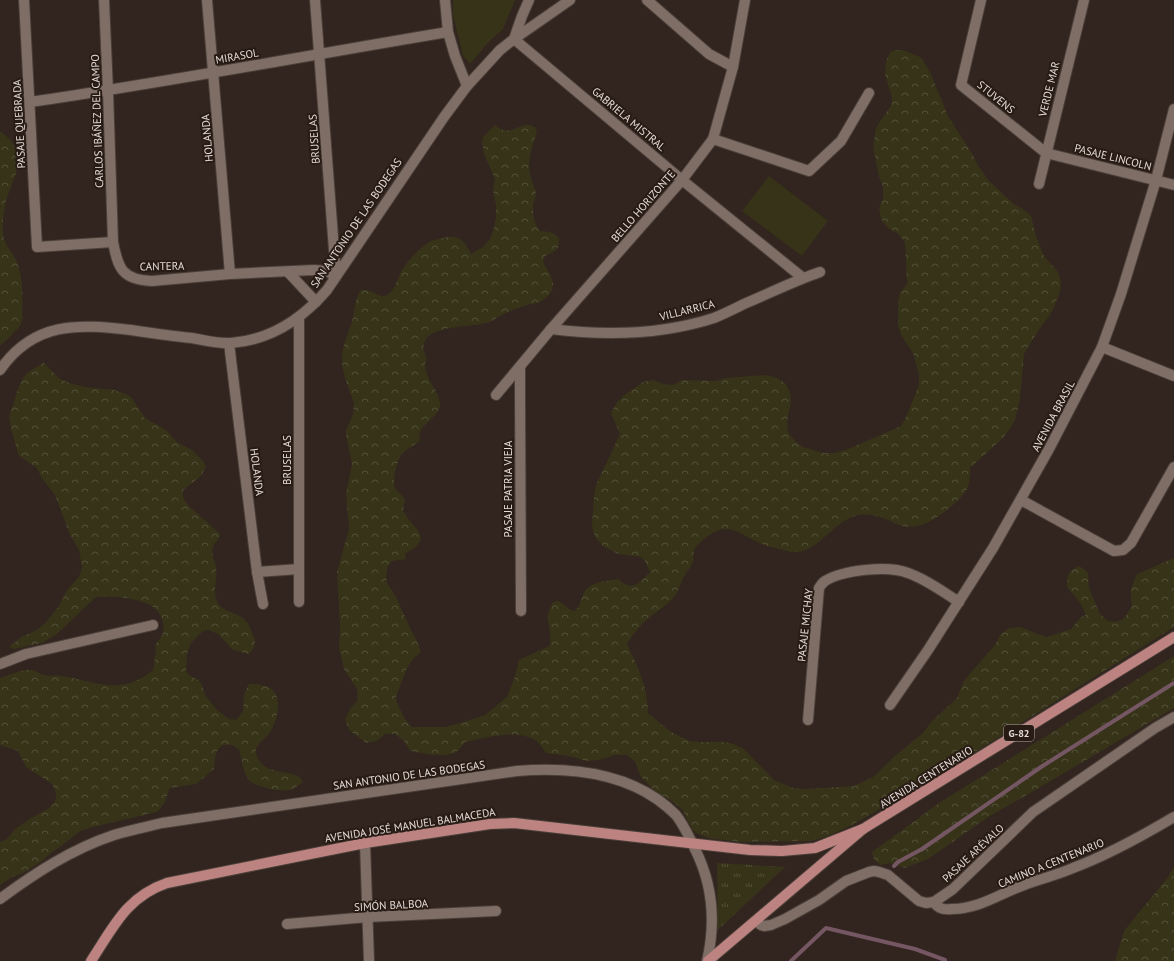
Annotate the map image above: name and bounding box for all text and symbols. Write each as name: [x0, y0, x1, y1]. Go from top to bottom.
street label: MIRASOL: [214, 45, 260, 67]
street label: CARLOS IBÁÑEZ DEL CAMPO: [88, 54, 106, 188]
street label: VERDE MAR: [1035, 60, 1063, 119]
street label: PASAJE QUEBRADA: [10, 78, 28, 169]
street label: STUVENS: [974, 78, 1018, 117]
street label: GABRIELA MISTRAL: [589, 84, 669, 154]
street label: HOLANDA: [198, 113, 216, 162]
street label: BRUSELAS: [305, 113, 323, 164]
street label: PASAJE LINCOLN: [1073, 141, 1153, 173]
street label: SAN ANTONIO DE LAS BODEGAS: [307, 155, 405, 290]
street label: BELLO HORIZONTE: [608, 167, 678, 245]
street label: CANTERA: [140, 259, 185, 273]
street label: VILLARRICA: [657, 296, 716, 324]
street label: AVENIDA BRASIL: [1028, 378, 1078, 454]
street label: BRUSELAS: [280, 435, 294, 485]
street label: PASAJE PATRIA VIEJA: [501, 440, 515, 537]
street label: HOLANDA: [247, 447, 267, 497]
street label: PASAJE MICHAY: [794, 587, 816, 662]
road number: G-82: [1004, 725, 1034, 741]
street label: AVENIDA CENTENARIO: [877, 743, 975, 811]
street label: SAN ANTONIO DE LAS BODEGAS: [332, 757, 486, 793]
street label: AVENIDA JOSÉ MANUEL BALMACEDA: [324, 804, 497, 845]
street label: PASAJE ARÉVALO: [939, 821, 1007, 885]
street label: CAMINO A CENTENARIO: [996, 835, 1106, 891]
street label: SIMÓN BALBOA: [354, 896, 429, 914]

